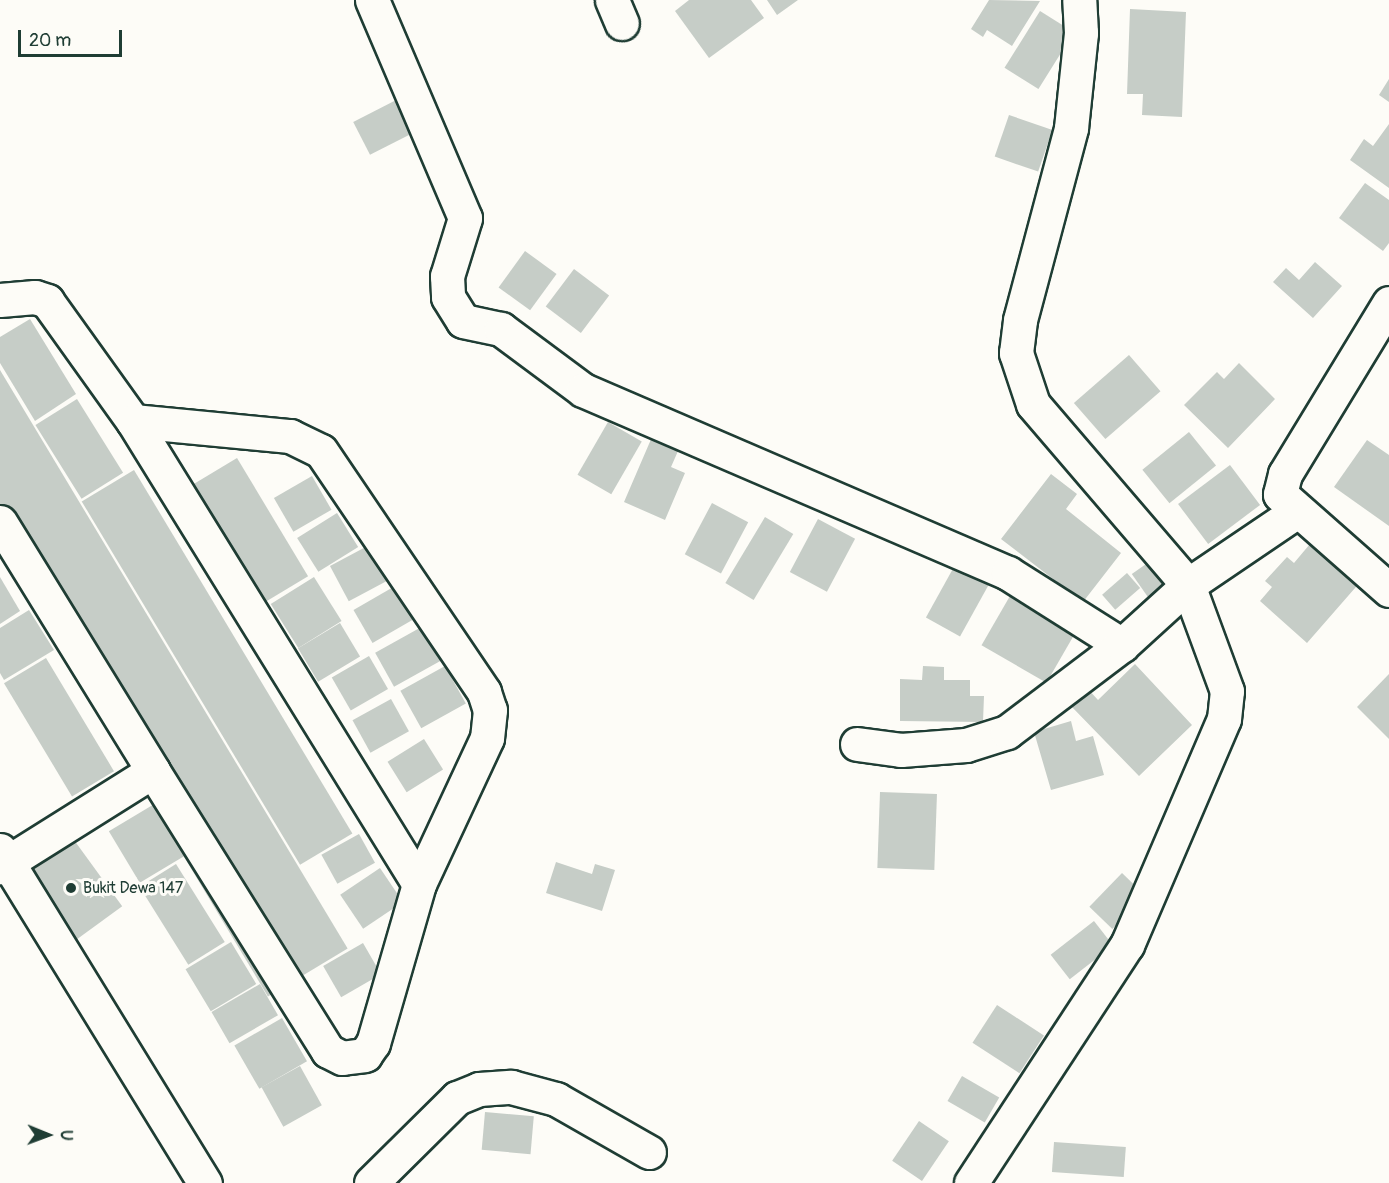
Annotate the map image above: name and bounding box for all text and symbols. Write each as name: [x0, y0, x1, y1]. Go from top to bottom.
scale bar: [21, 18, 124, 56]
text: 20 m: [29, 29, 71, 52]
place label: Bukit Dewa 147: [83, 878, 183, 898]
marker: Bukit Dewa 147: [64, 881, 78, 895]
north arrow: [18, 1105, 78, 1165]
text: U: [56, 1130, 76, 1141]

